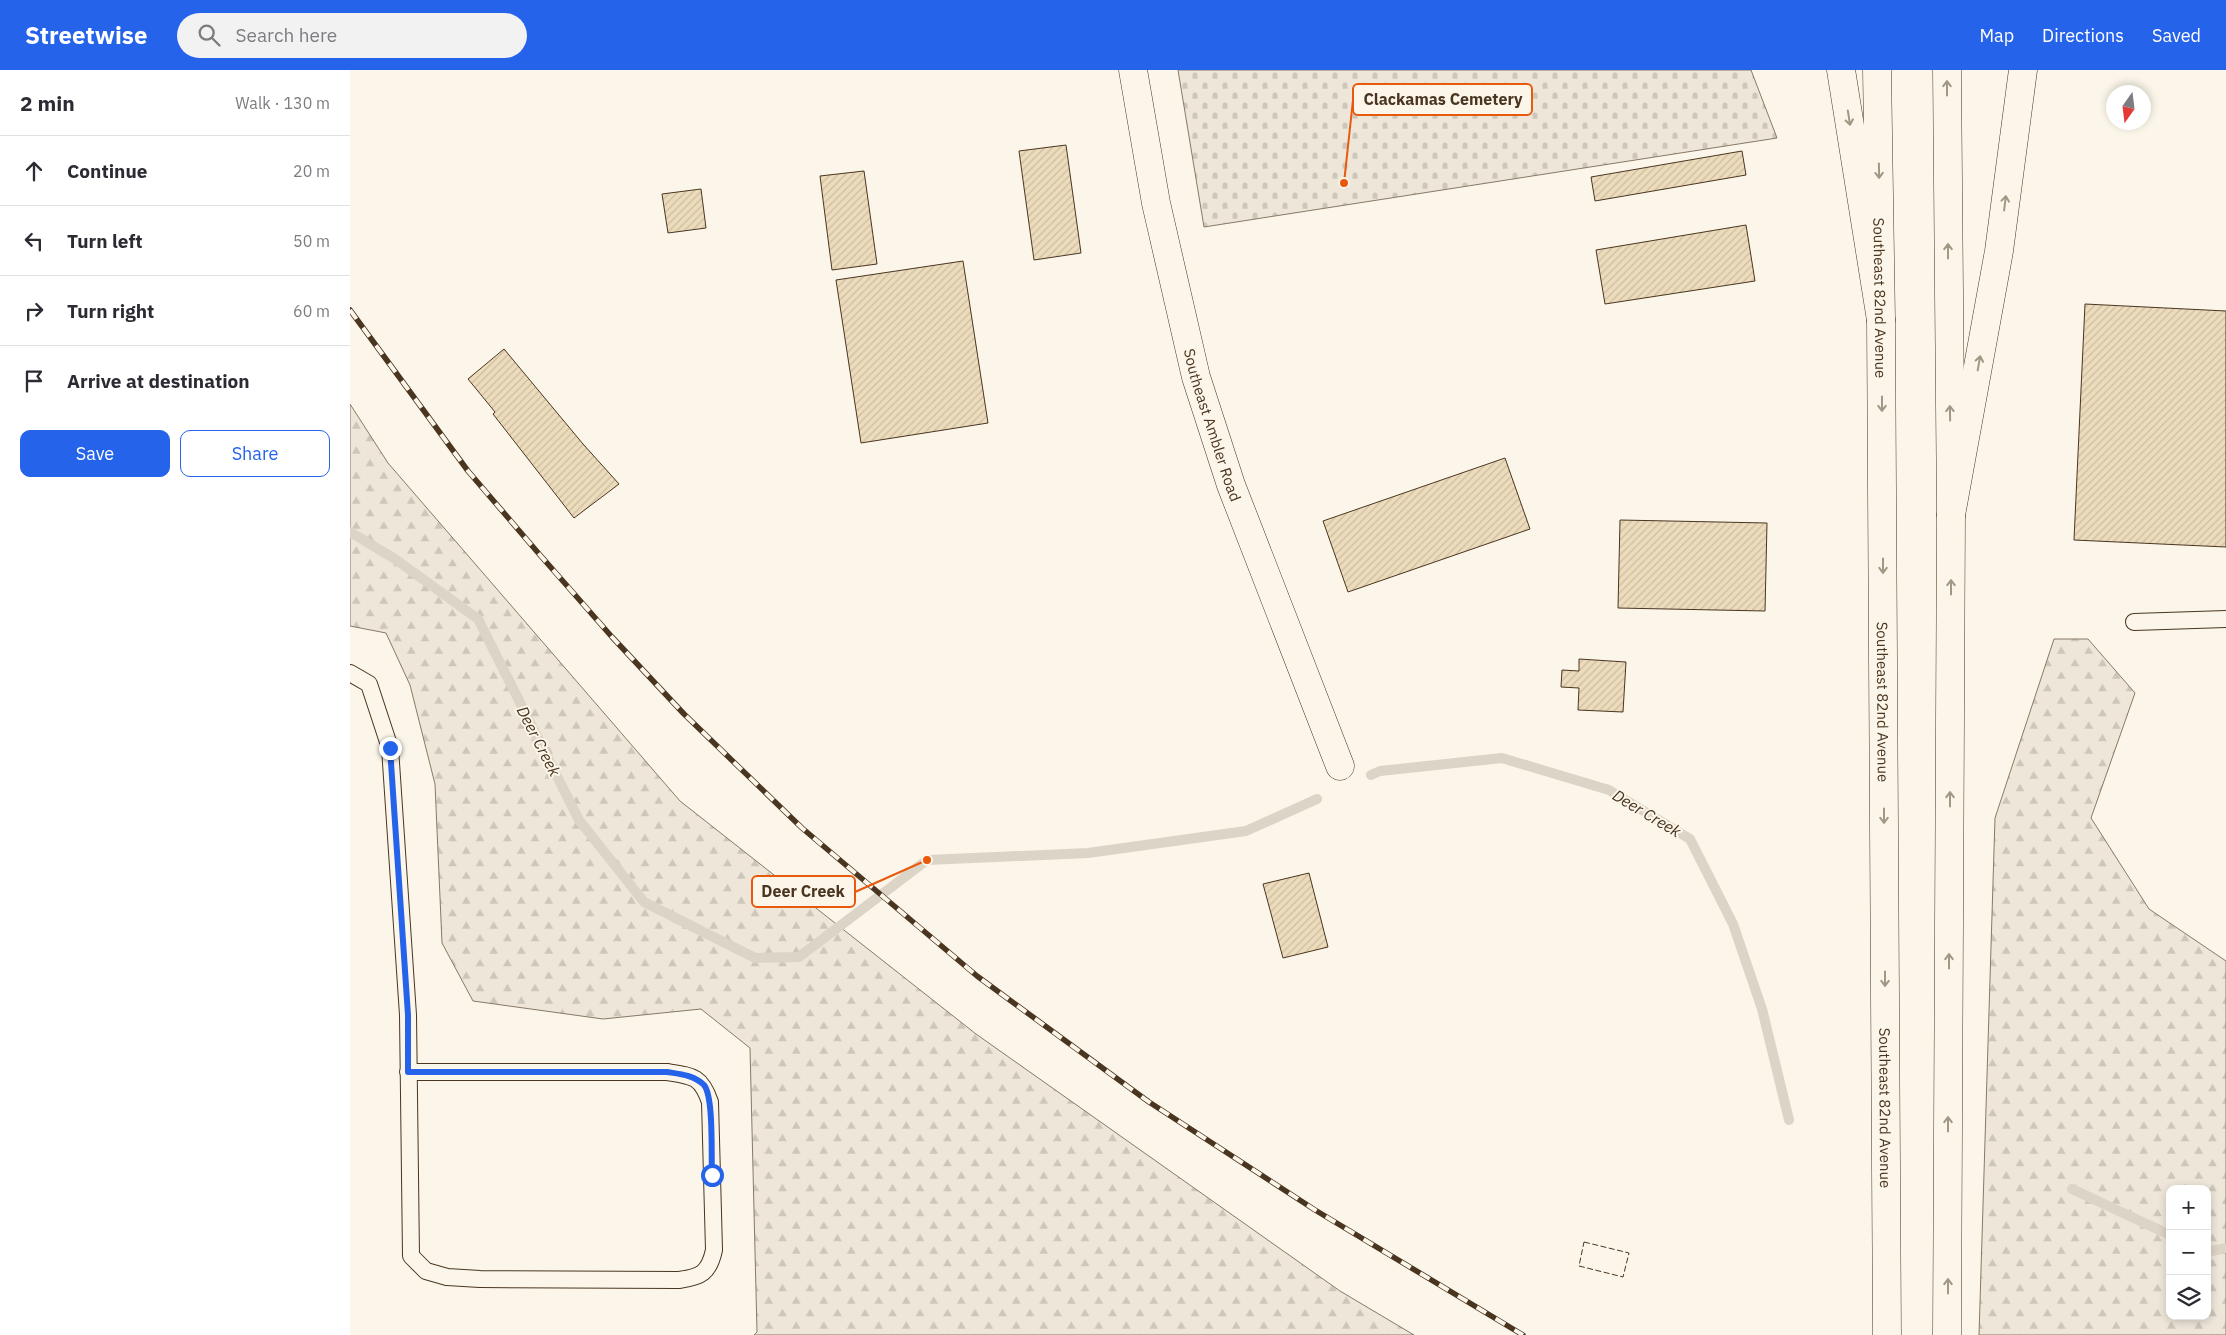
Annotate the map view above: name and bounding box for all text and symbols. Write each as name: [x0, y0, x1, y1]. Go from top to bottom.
search box: [177, 13, 527, 58]
text: Streetwise: [25, 19, 147, 51]
icon: search: [195, 21, 223, 49]
text: Search here: [235, 23, 337, 47]
text: Map: [1979, 24, 2014, 47]
text: Directions: [2042, 24, 2124, 47]
text: Saved: [2152, 24, 2201, 47]
one-way arrow: [1942, 81, 1952, 97]
callout: Clackamas Cemetery: [1353, 84, 1532, 115]
north arrow: [2106, 85, 2151, 130]
text: 2 min: [20, 89, 75, 117]
text: Clackamas Cemetery: [1363, 89, 1523, 109]
text: Walk · 130 m: [235, 93, 330, 113]
one-way arrow: [1844, 110, 1854, 126]
icon: ahead: [20, 157, 48, 185]
text: Continue: [67, 159, 147, 183]
text: 20 m: [293, 161, 330, 181]
one-way arrow: [1874, 162, 1884, 179]
one-way arrow: [2000, 195, 2010, 211]
street label: Southeast 82nd Avenue: [1870, 217, 1891, 378]
icon: left: [20, 227, 48, 255]
text: Turn left: [67, 229, 143, 253]
text: 50 m: [293, 231, 330, 251]
one-way arrow: [1943, 243, 1953, 260]
icon: right: [20, 297, 48, 325]
text: Turn right: [67, 299, 154, 323]
text: 60 m: [293, 301, 330, 321]
street label: Southeast Ambler Road: [1180, 347, 1246, 504]
one-way arrow: [1974, 356, 1984, 372]
icon: arrive: [20, 367, 48, 395]
text: Arrive at destination: [67, 369, 250, 393]
one-way arrow: [1877, 396, 1887, 412]
one-way arrow: [1945, 406, 1955, 422]
button: Save: [20, 430, 170, 477]
button: Share: [180, 430, 330, 477]
one-way arrow: [1878, 558, 1888, 574]
one-way arrow: [1946, 579, 1956, 595]
street label: Southeast 82nd Avenue: [1873, 622, 1893, 782]
water label: Deer Creek: [513, 702, 566, 780]
route end: [379, 737, 402, 760]
water label: Deer Creek: [1609, 785, 1685, 842]
one-way arrow: [1945, 791, 1955, 808]
one-way arrow: [1879, 808, 1889, 824]
callout: Deer Creek: [752, 876, 855, 907]
text: Deer Creek: [761, 881, 845, 901]
one-way arrow: [1944, 954, 1954, 970]
one-way arrow: [1880, 970, 1890, 987]
street label: Southeast 82nd Avenue: [1876, 1028, 1896, 1188]
one-way arrow: [1943, 1116, 1953, 1132]
route start: [701, 1164, 724, 1187]
map controls: [2166, 1185, 2211, 1320]
button: +: [2166, 1185, 2211, 1230]
button: −: [2166, 1230, 2211, 1275]
button: layers: [2166, 1275, 2211, 1320]
one-way arrow: [1943, 1279, 1953, 1295]

